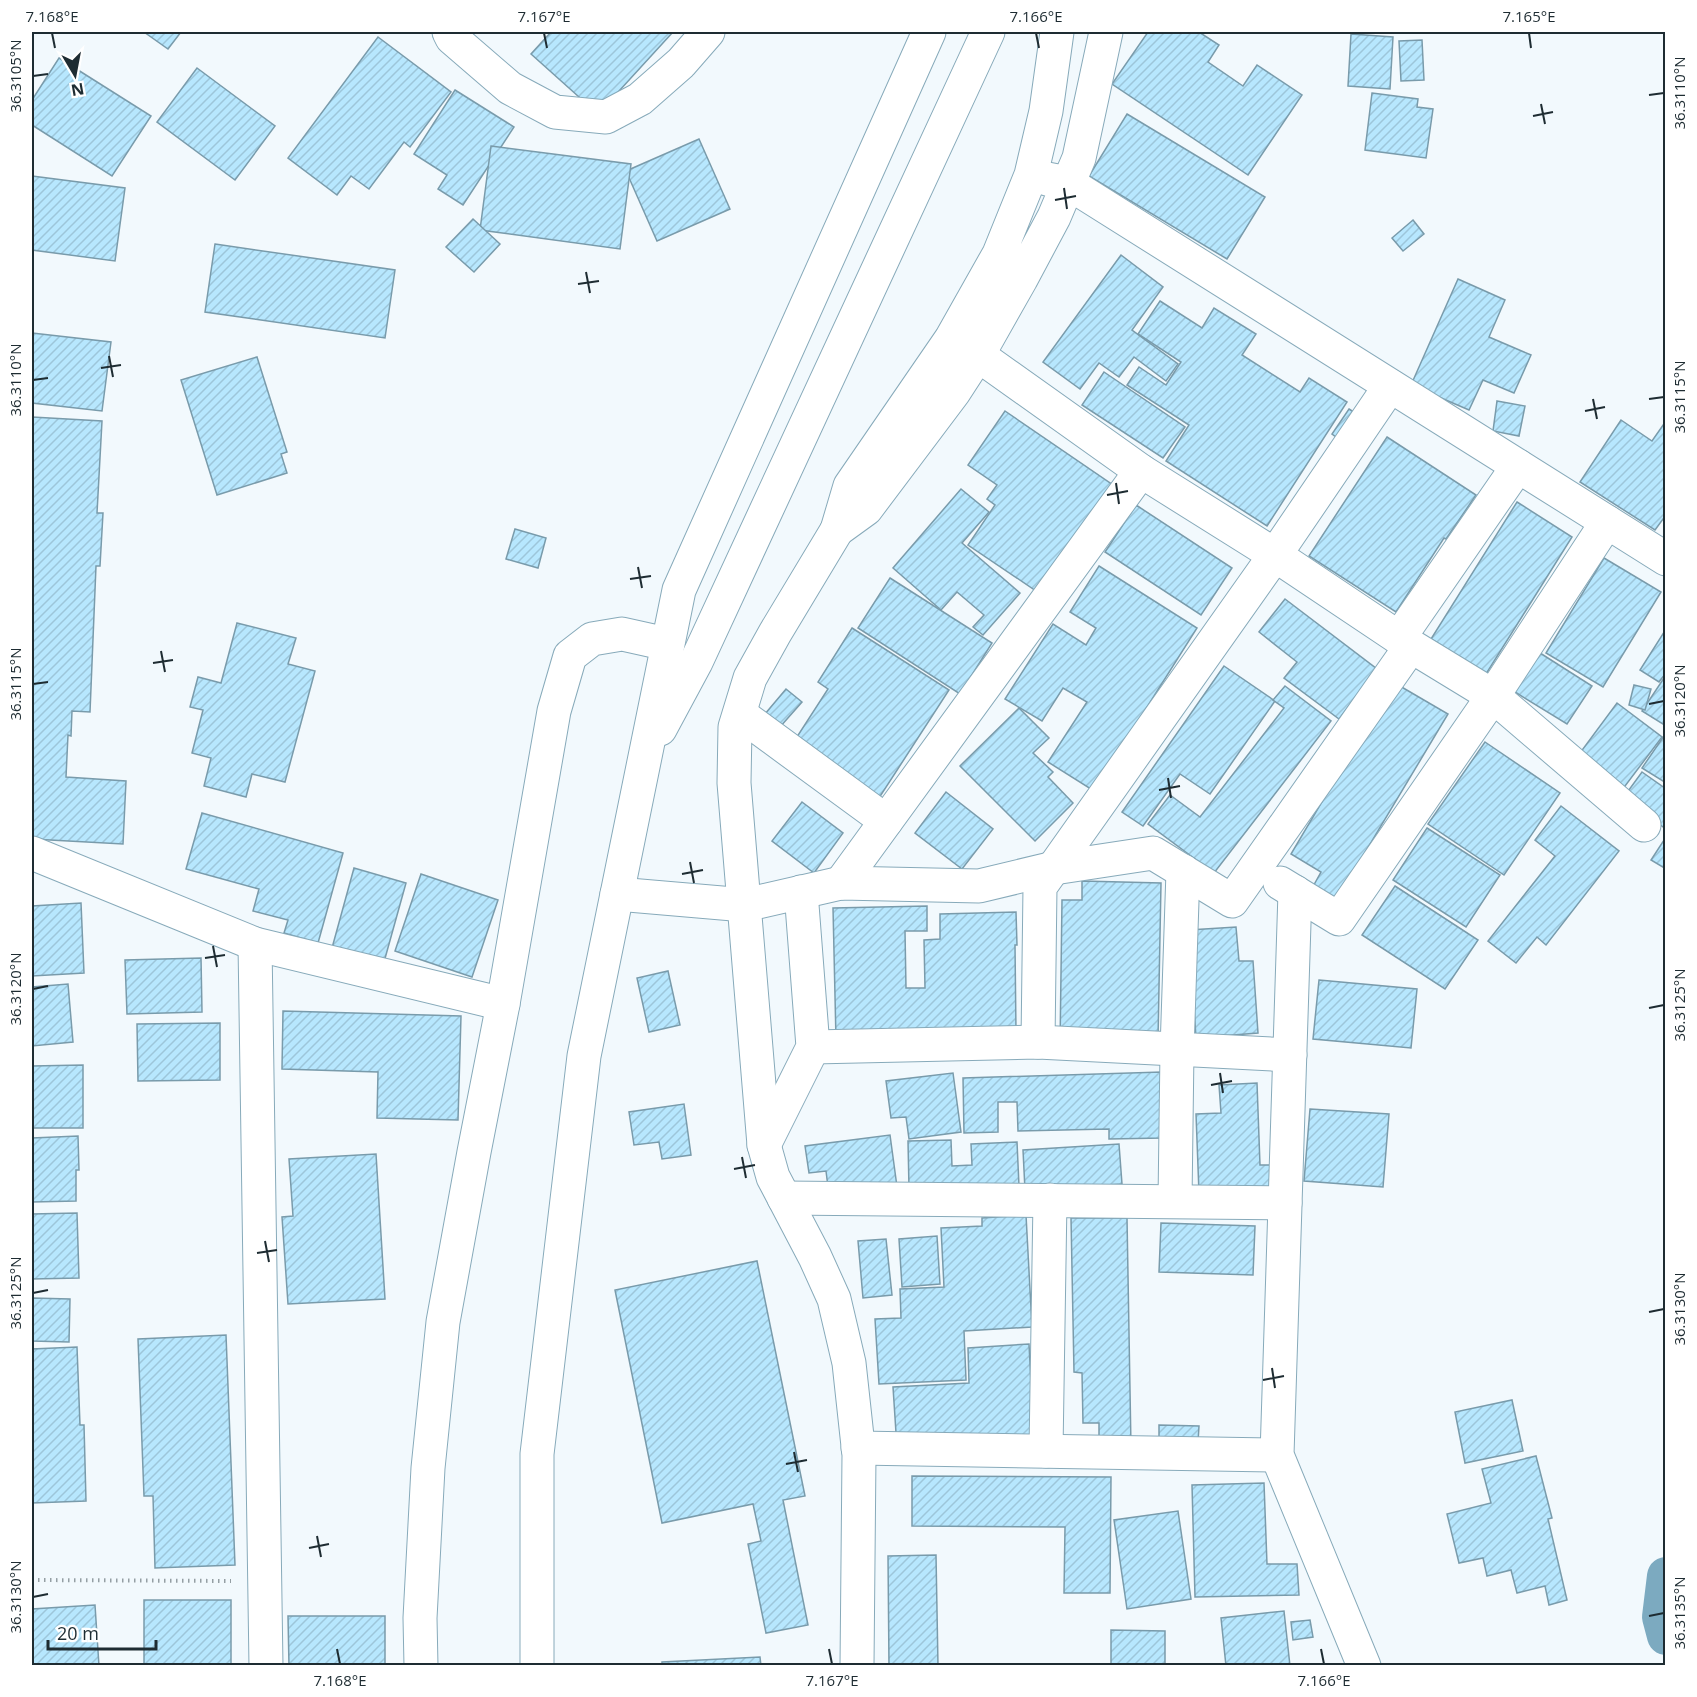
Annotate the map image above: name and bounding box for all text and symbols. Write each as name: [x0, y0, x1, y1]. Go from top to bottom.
text: 7.168°E: [25, 6, 79, 26]
text: 7.167°E: [517, 6, 571, 26]
text: 7.166°E: [1009, 6, 1063, 26]
text: 7.165°E: [1502, 6, 1556, 26]
text: 36.3105°N: [5, 39, 25, 113]
north arrow: [45, 45, 105, 105]
text: 36.3110°N: [1669, 56, 1689, 130]
text: N: [69, 78, 86, 102]
text: 36.3110°N: [5, 343, 25, 417]
text: 36.3115°N: [1669, 360, 1689, 434]
text: 36.3115°N: [5, 647, 25, 721]
text: 36.3120°N: [1669, 664, 1689, 738]
text: 36.3120°N: [5, 952, 25, 1026]
text: 36.3125°N: [1669, 968, 1689, 1042]
text: 36.3125°N: [5, 1256, 25, 1330]
text: 36.3130°N: [1669, 1272, 1689, 1346]
text: 36.3130°N: [5, 1560, 25, 1634]
text: 36.3135°N: [1669, 1576, 1689, 1650]
scale bar: [48, 1613, 156, 1651]
text: 20 m: [57, 1621, 99, 1645]
text: 7.168°E: [313, 1670, 367, 1690]
text: 7.167°E: [805, 1670, 859, 1690]
text: 7.166°E: [1297, 1670, 1351, 1690]

